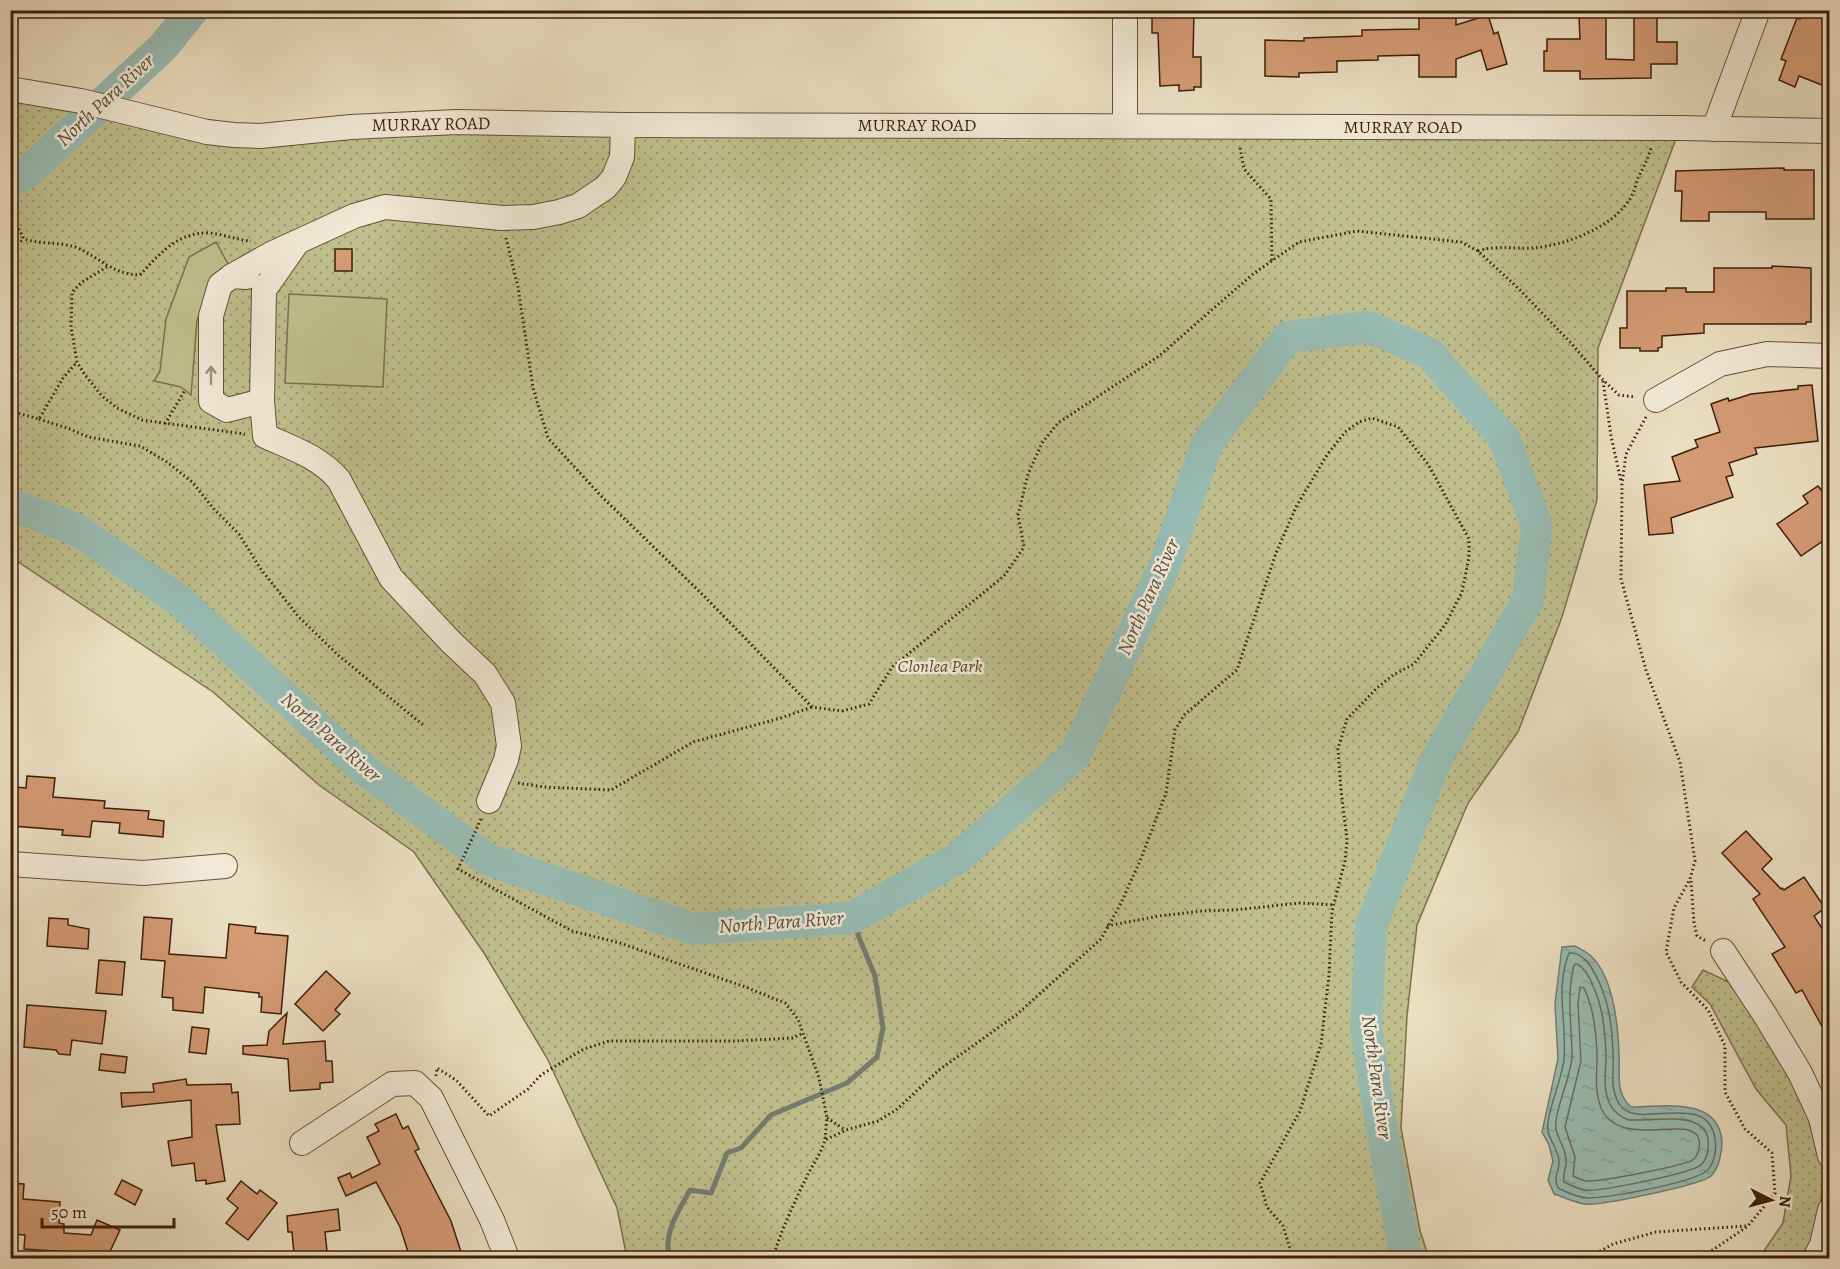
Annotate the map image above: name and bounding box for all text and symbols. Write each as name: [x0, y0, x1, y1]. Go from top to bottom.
water label: North Para River: [50, 47, 161, 152]
street label: MURRAY ROAD: [371, 111, 491, 137]
street label: MURRAY ROAD: [858, 113, 976, 137]
street label: MURRAY ROAD: [1344, 115, 1462, 139]
one-way arrow: [205, 366, 217, 386]
water label: North Para River: [1110, 534, 1186, 659]
park label: Clonlea Park: [897, 654, 983, 678]
water label: North Para River: [275, 686, 388, 789]
water label: North Para River: [718, 904, 845, 940]
water label: North Para River: [1355, 1013, 1399, 1142]
north arrow: [1741, 1170, 1801, 1230]
scale bar: [42, 1191, 174, 1229]
text: N: [1773, 1195, 1796, 1209]
text: 50 m: [51, 1200, 87, 1224]

